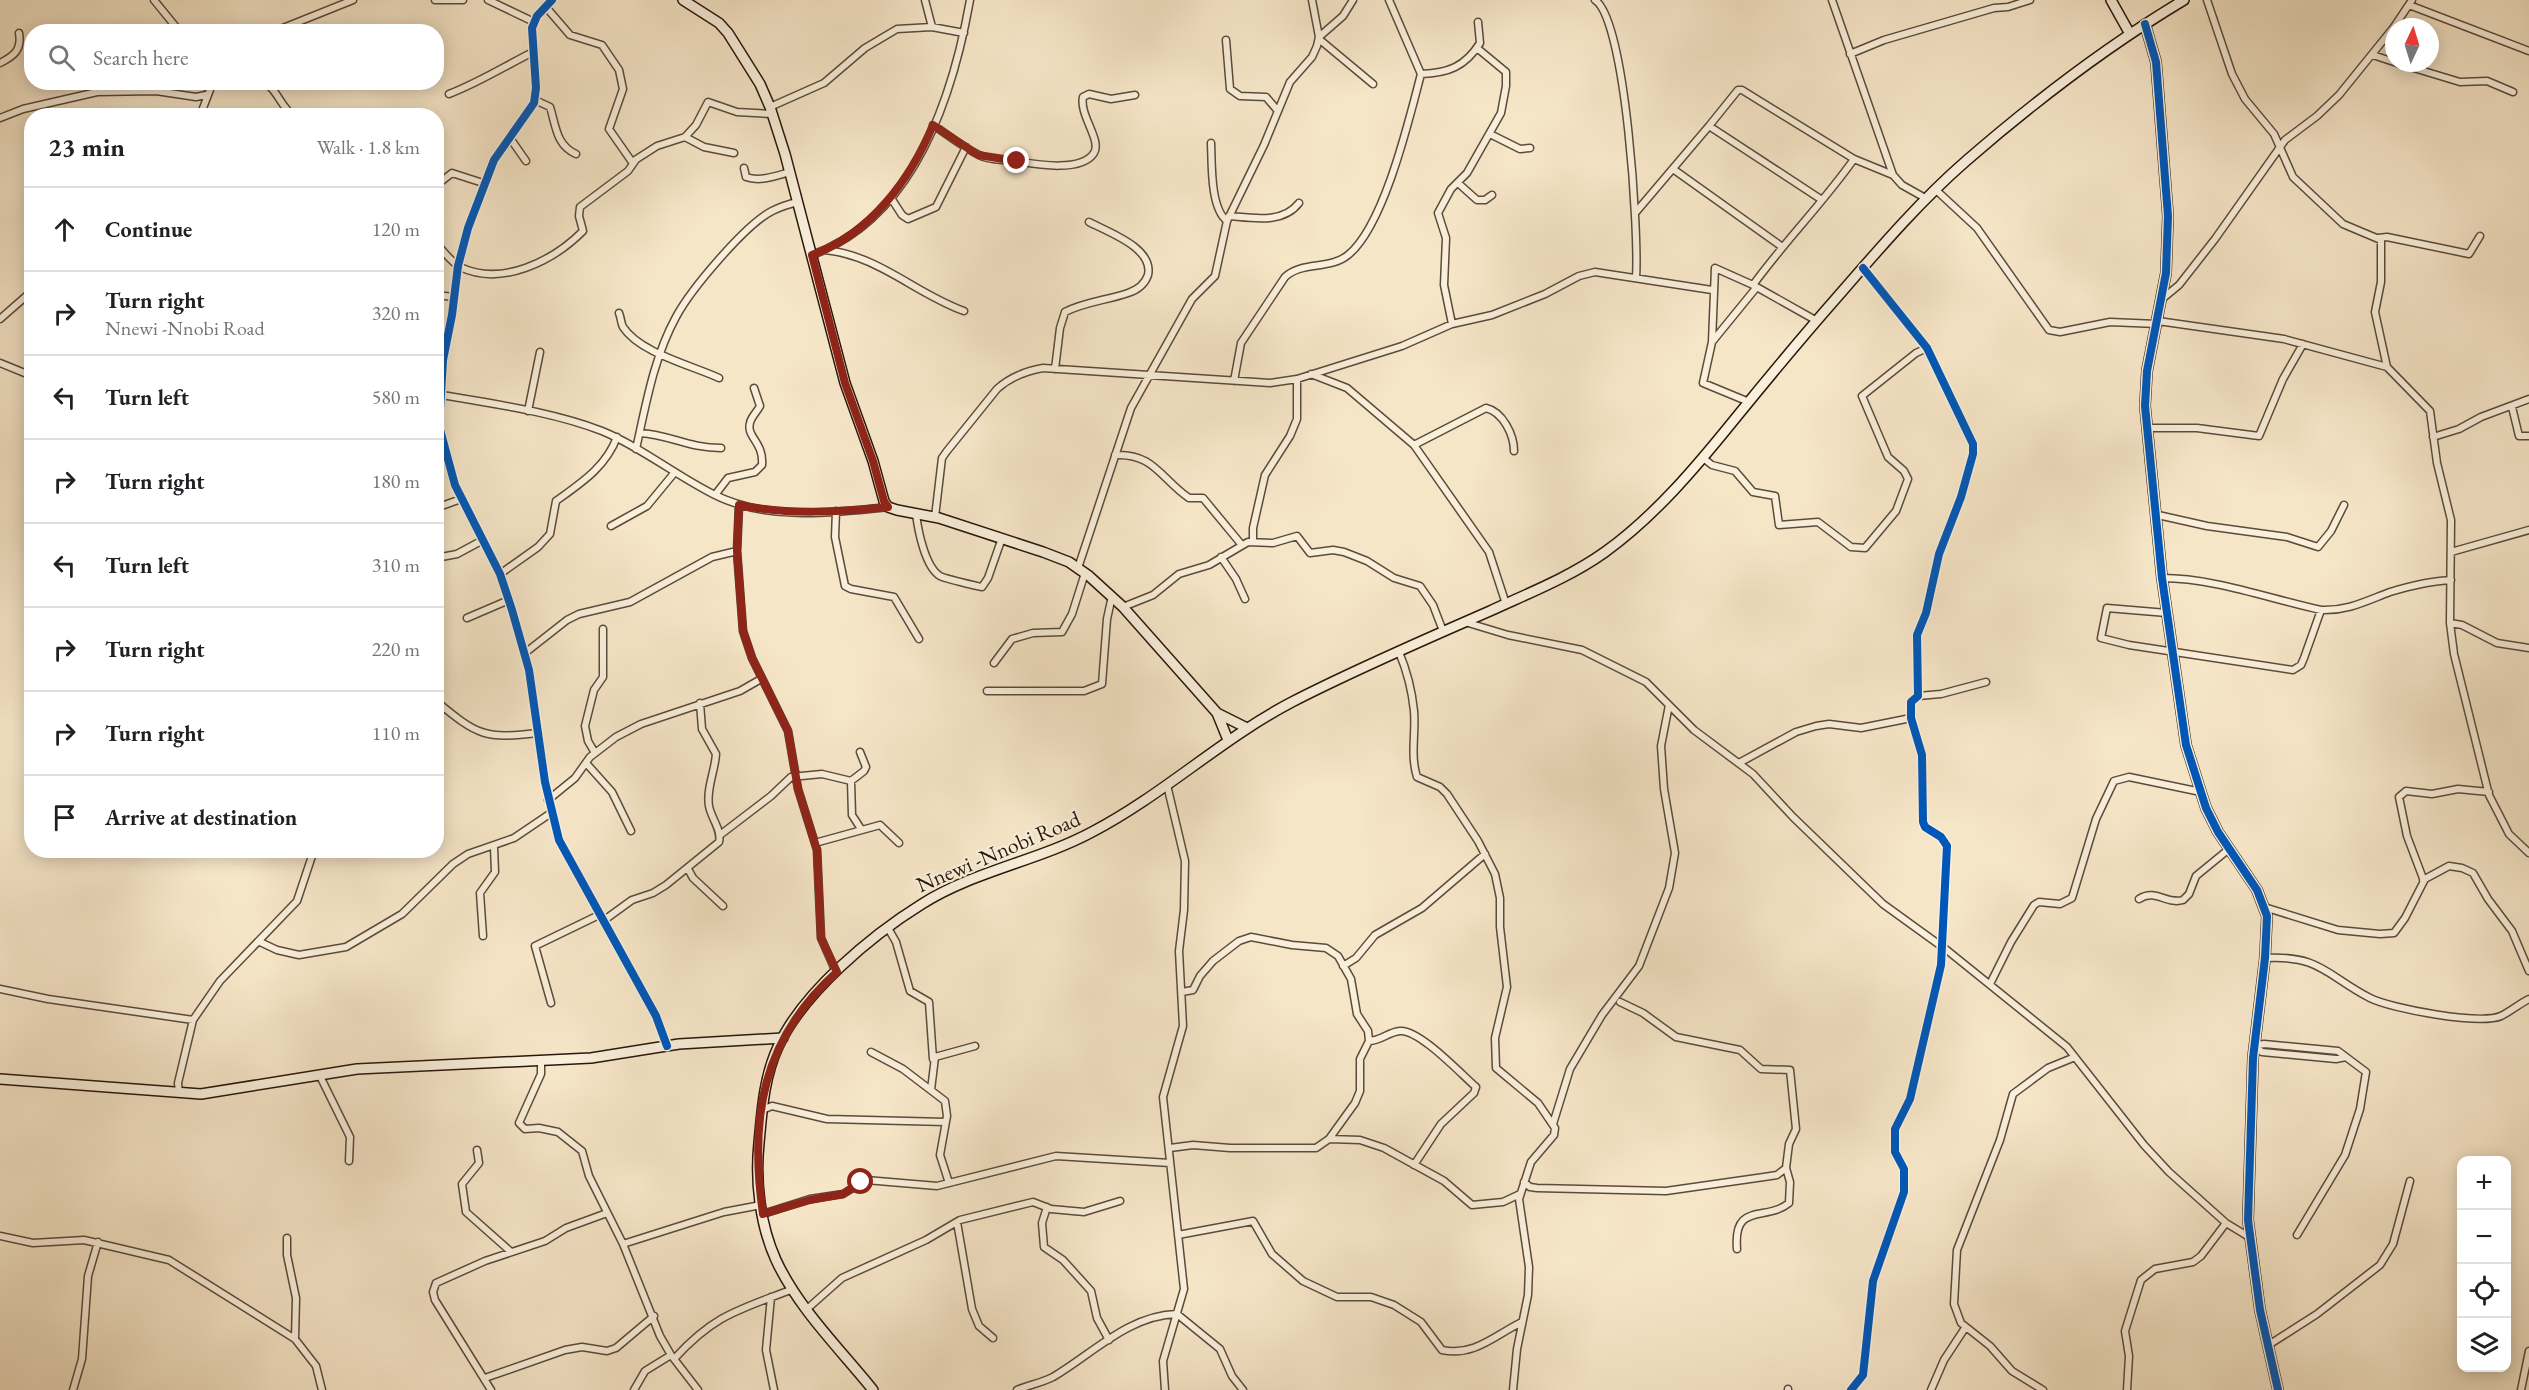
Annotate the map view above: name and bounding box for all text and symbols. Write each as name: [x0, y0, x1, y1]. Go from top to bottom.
north arrow: [2385, 18, 2439, 72]
search box: [24, 24, 444, 90]
icon: search: [45, 41, 78, 74]
text: Search here: [93, 43, 188, 72]
text: 23 min: [48, 130, 125, 164]
text: Walk · 1.8 km: [317, 134, 420, 160]
route end: [1003, 147, 1029, 173]
icon: ahead: [48, 213, 81, 246]
text: Continue: [105, 215, 192, 244]
text: 120 m: [372, 216, 420, 242]
text: Turn right: [105, 286, 204, 315]
icon: right: [48, 297, 81, 330]
text: 320 m: [372, 300, 420, 326]
text: Nnewi -Nnobi Road: [105, 315, 265, 341]
icon: left: [48, 381, 81, 414]
text: Turn left: [105, 383, 189, 412]
text: 580 m: [372, 384, 420, 410]
icon: right: [48, 465, 81, 498]
text: Turn right: [105, 467, 204, 496]
text: 180 m: [372, 468, 420, 494]
icon: left: [48, 549, 81, 582]
text: Turn left: [105, 551, 189, 580]
text: 310 m: [372, 552, 420, 578]
icon: right: [48, 633, 81, 666]
text: Turn right: [105, 635, 204, 664]
text: 220 m: [372, 636, 420, 662]
icon: right: [48, 717, 81, 750]
text: Turn right: [105, 719, 204, 748]
text: 110 m: [372, 720, 420, 746]
icon: arrive: [48, 801, 81, 834]
text: Arrive at destination: [105, 803, 297, 832]
street label: Nnewi -Nnobi Road: [912, 803, 1085, 899]
map controls: [2457, 1156, 2511, 1372]
button: +: [2457, 1156, 2511, 1210]
route start: [847, 1168, 873, 1194]
button: −: [2457, 1210, 2511, 1264]
button: locate: [2457, 1264, 2511, 1318]
button: layers: [2457, 1318, 2511, 1372]

